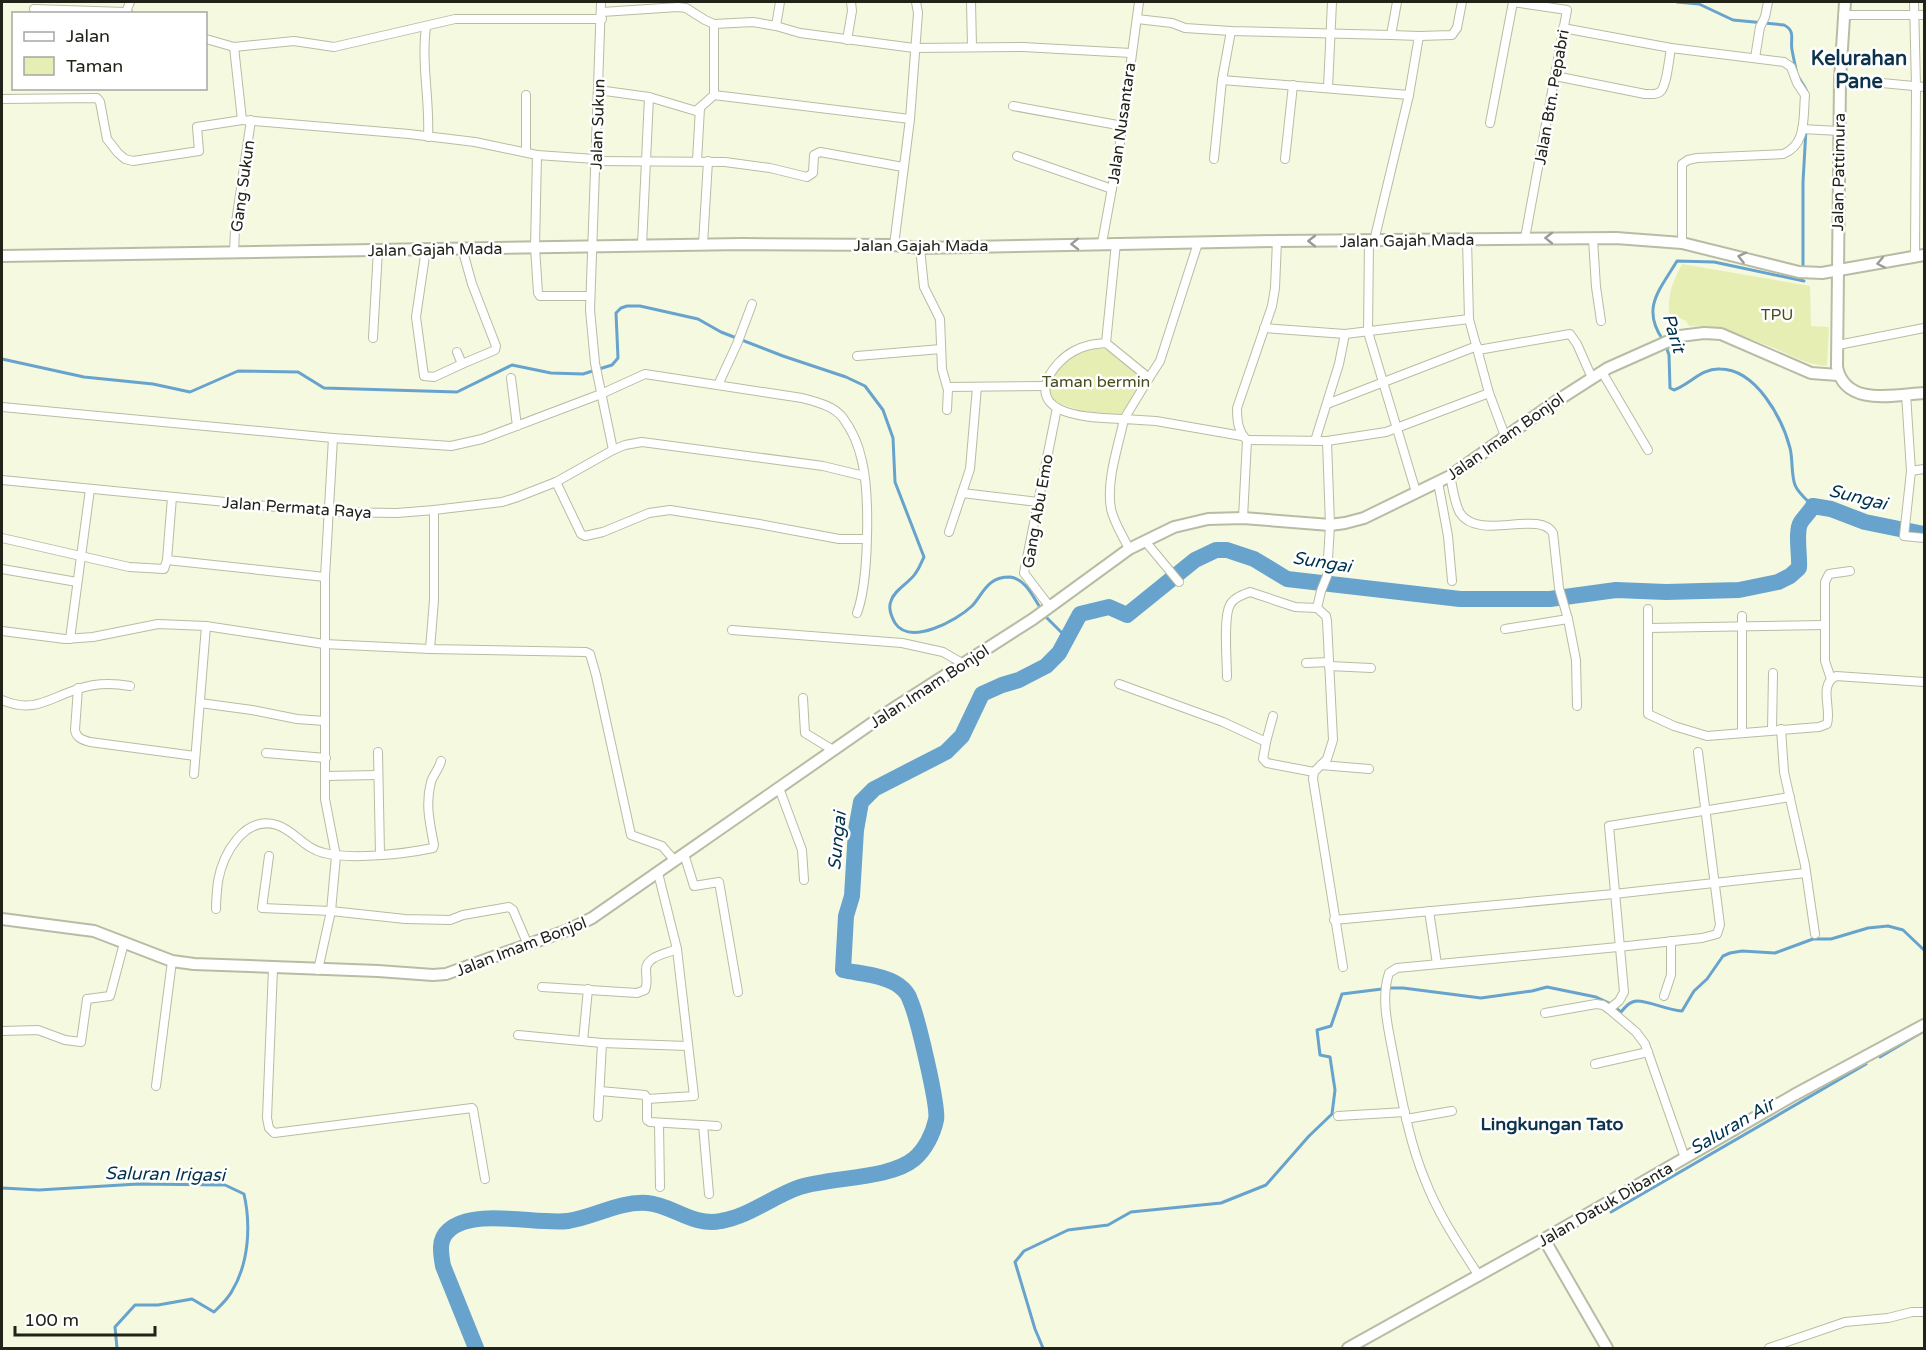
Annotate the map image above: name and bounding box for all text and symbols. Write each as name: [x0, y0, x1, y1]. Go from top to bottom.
legend: [12, 12, 207, 90]
text: Jalan: [66, 25, 110, 47]
street label: Jalan Btn. Pepabri: [1530, 28, 1574, 166]
district label: Kelurahan Pane: [1811, 47, 1907, 94]
text: Taman: [66, 55, 123, 77]
street label: Jalan Nusantara: [1104, 61, 1140, 185]
street label: Jalan Sukun: [586, 78, 610, 170]
street label: Jalan Pattimura: [1828, 113, 1850, 231]
street label: Gang Sukun: [227, 139, 259, 233]
street label: Jalan Gajah Mada: [1339, 230, 1475, 252]
one-way arrow: [1545, 232, 1554, 244]
one-way arrow: [1308, 235, 1317, 247]
street label: Jalan Gajah Mada: [854, 236, 988, 256]
one-way arrow: [1071, 238, 1080, 250]
street label: Jalan Gajah Mada: [367, 239, 503, 261]
one-way arrow: [1737, 252, 1747, 265]
one-way arrow: [1876, 256, 1886, 269]
park label: TPU: [1761, 305, 1793, 325]
water label: Parit: [1658, 311, 1691, 357]
park label: Taman bermin: [1042, 372, 1150, 392]
street label: Jalan Imam Bonjol: [1443, 389, 1568, 485]
street label: Gang Abu Emo: [1018, 453, 1058, 570]
water label: Sungai: [1827, 479, 1892, 515]
street label: Jalan Permata Raya: [222, 493, 372, 523]
water label: Sungai: [1291, 547, 1355, 578]
street label: Jalan Imam Bonjol: [866, 641, 993, 733]
water label: Sungai: [823, 808, 851, 871]
street label: Jalan Imam Bonjol: [453, 913, 590, 981]
water label: Saluran Air: [1686, 1092, 1780, 1159]
district label: Lingkungan Tato: [1480, 1113, 1624, 1135]
street label: Jalan Datuk Dibanta: [1535, 1158, 1676, 1252]
water label: Saluran Irigasi: [105, 1162, 228, 1186]
scale bar: [15, 1299, 154, 1337]
text: 100 m: [24, 1309, 79, 1331]

